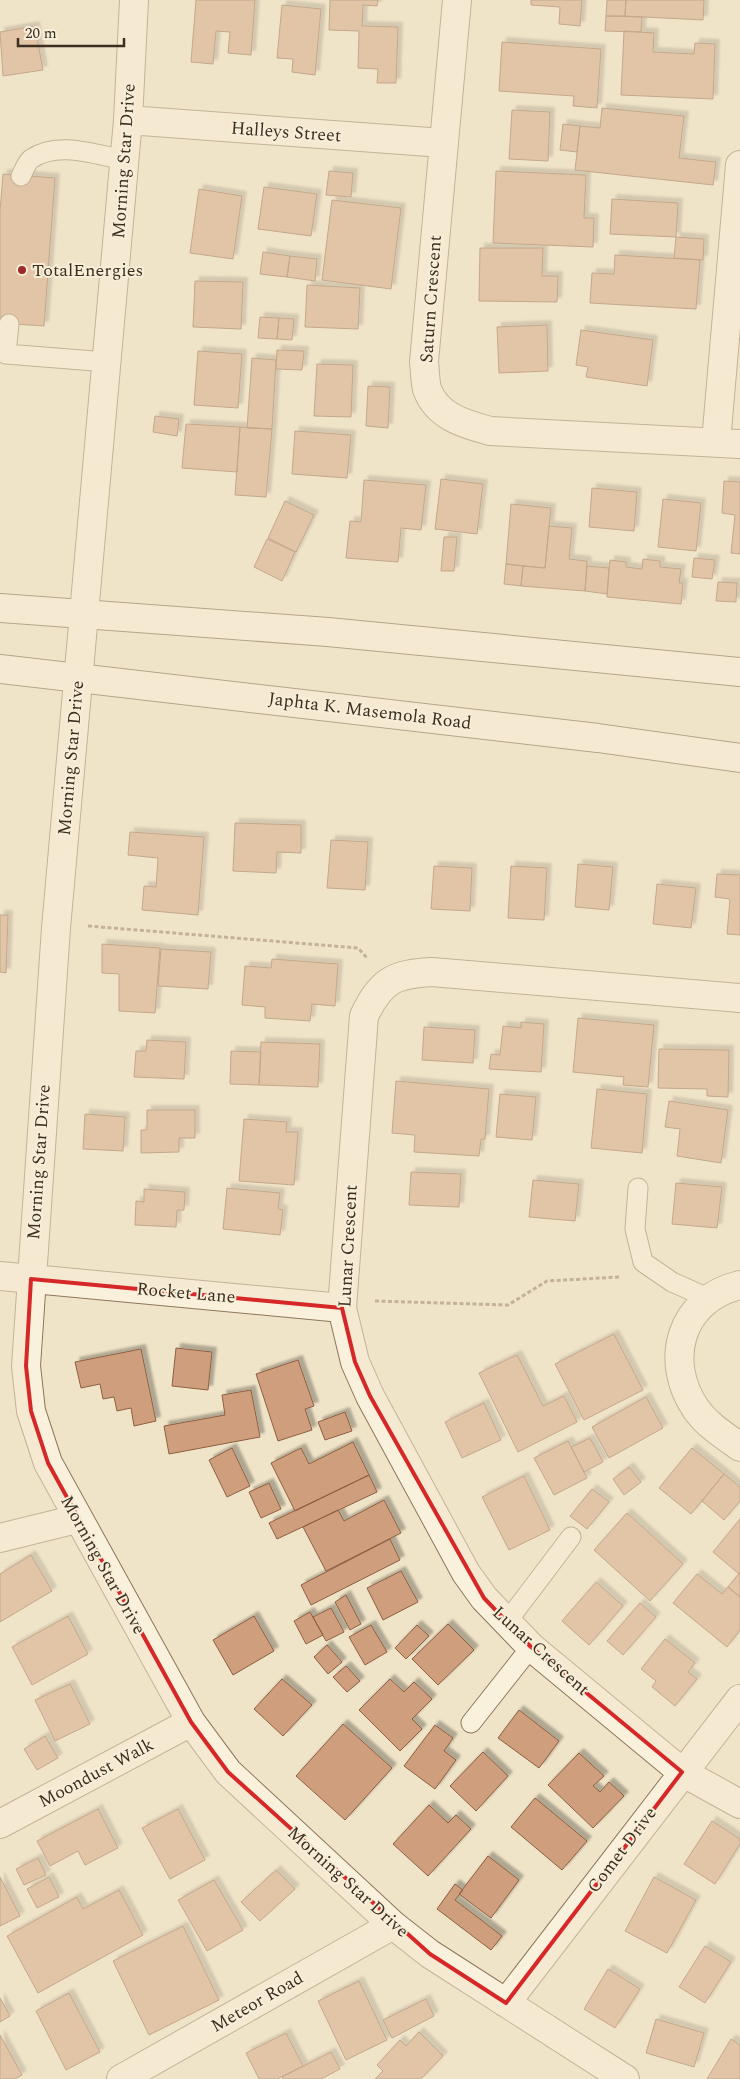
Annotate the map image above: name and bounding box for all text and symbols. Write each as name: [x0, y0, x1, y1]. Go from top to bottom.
scale bar: [18, 15, 124, 47]
text: 20 m: [25, 22, 57, 45]
street label: Morning Star Drive: [105, 82, 143, 240]
street label: Halleys Street: [230, 115, 342, 149]
street label: Saturn Crescent: [413, 234, 449, 364]
place label: TotalEnergies: [32, 257, 143, 284]
marker: TotalEnergies: [16, 264, 28, 276]
street label: Morning Star Drive: [51, 679, 91, 837]
street label: Japhta K. Masemola Road: [267, 685, 473, 737]
street label: Morning Star Drive: [20, 1083, 58, 1241]
street label: Lunar Crescent: [331, 1184, 365, 1308]
street label: Rocket Lane: [136, 1275, 236, 1311]
street label: Morning Star Drive: [53, 1490, 153, 1640]
street label: Lunar Crescent: [486, 1600, 596, 1702]
street label: Moondust Walk: [33, 1731, 159, 1815]
street label: Comet Drive: [581, 1801, 663, 1899]
street label: Morning Star Drive: [281, 1820, 415, 1944]
street label: Meteor Road: [206, 1965, 308, 2039]

